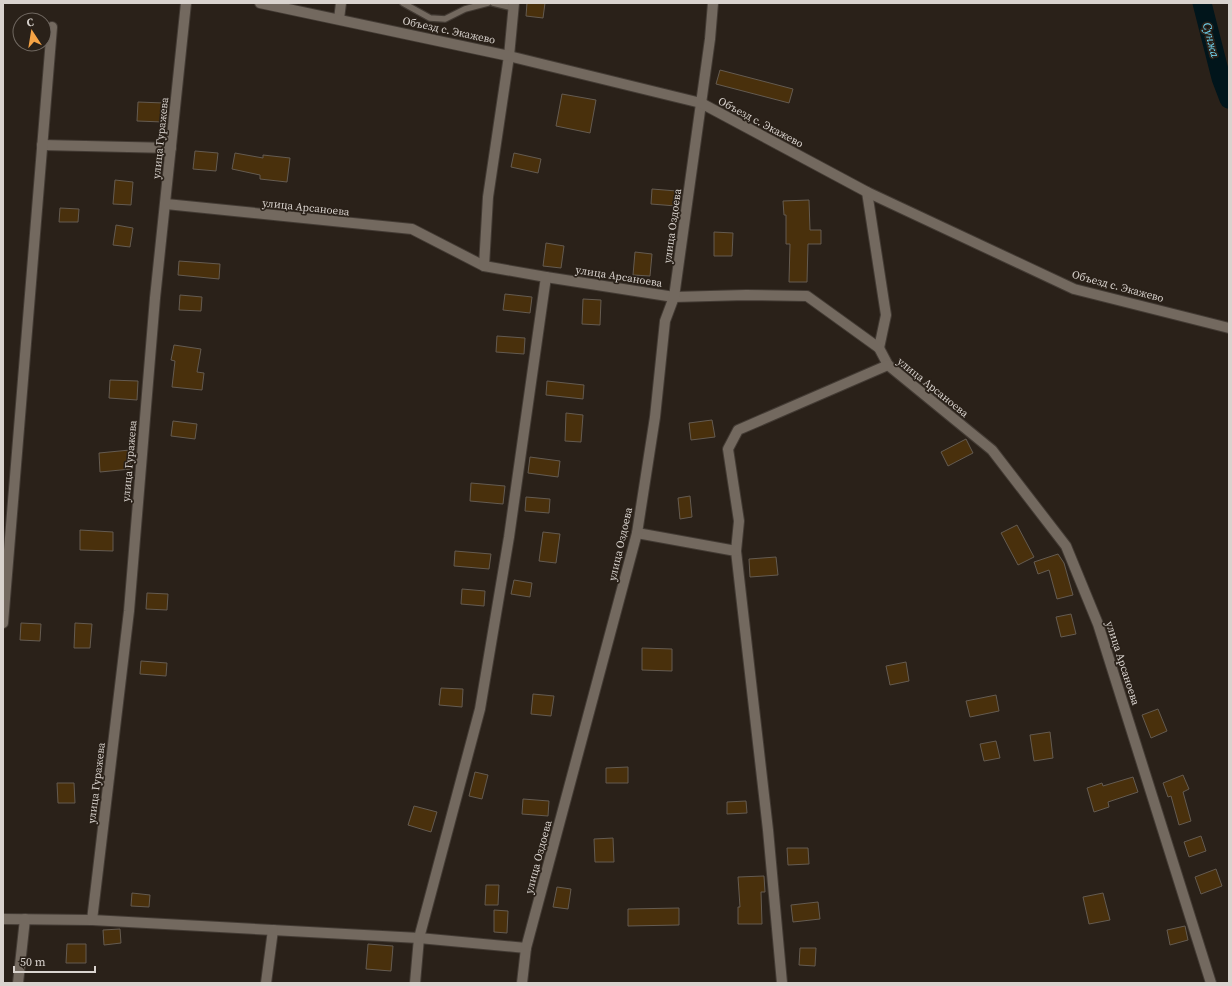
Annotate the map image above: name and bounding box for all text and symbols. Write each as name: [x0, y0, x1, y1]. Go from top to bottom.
north arrow: [12, 12, 52, 52]
street label: Объезд с. Экажево: [401, 13, 497, 48]
text: С: [25, 15, 35, 31]
water label: Сунжа: [1199, 21, 1223, 60]
street label: Объезд с. Экажево: [715, 94, 806, 151]
street label: улица Гуражева: [149, 96, 172, 180]
street label: улица Оздоева: [660, 187, 685, 264]
street label: улица Арсаноева: [262, 195, 351, 220]
street label: улица Арсаноева: [574, 262, 664, 291]
street label: Объезд с. Экажево: [1070, 267, 1166, 306]
street label: улица Арсаноева: [894, 354, 972, 421]
street label: улица Гуражева: [118, 419, 141, 502]
street label: улица Оздоева: [605, 505, 636, 582]
street label: улица Арсаноева: [1102, 619, 1143, 708]
street label: улица Гуражева: [84, 741, 109, 825]
street label: улица Оздоева: [521, 818, 556, 895]
scale bar: [14, 948, 95, 974]
text: 50 m: [20, 954, 46, 970]

